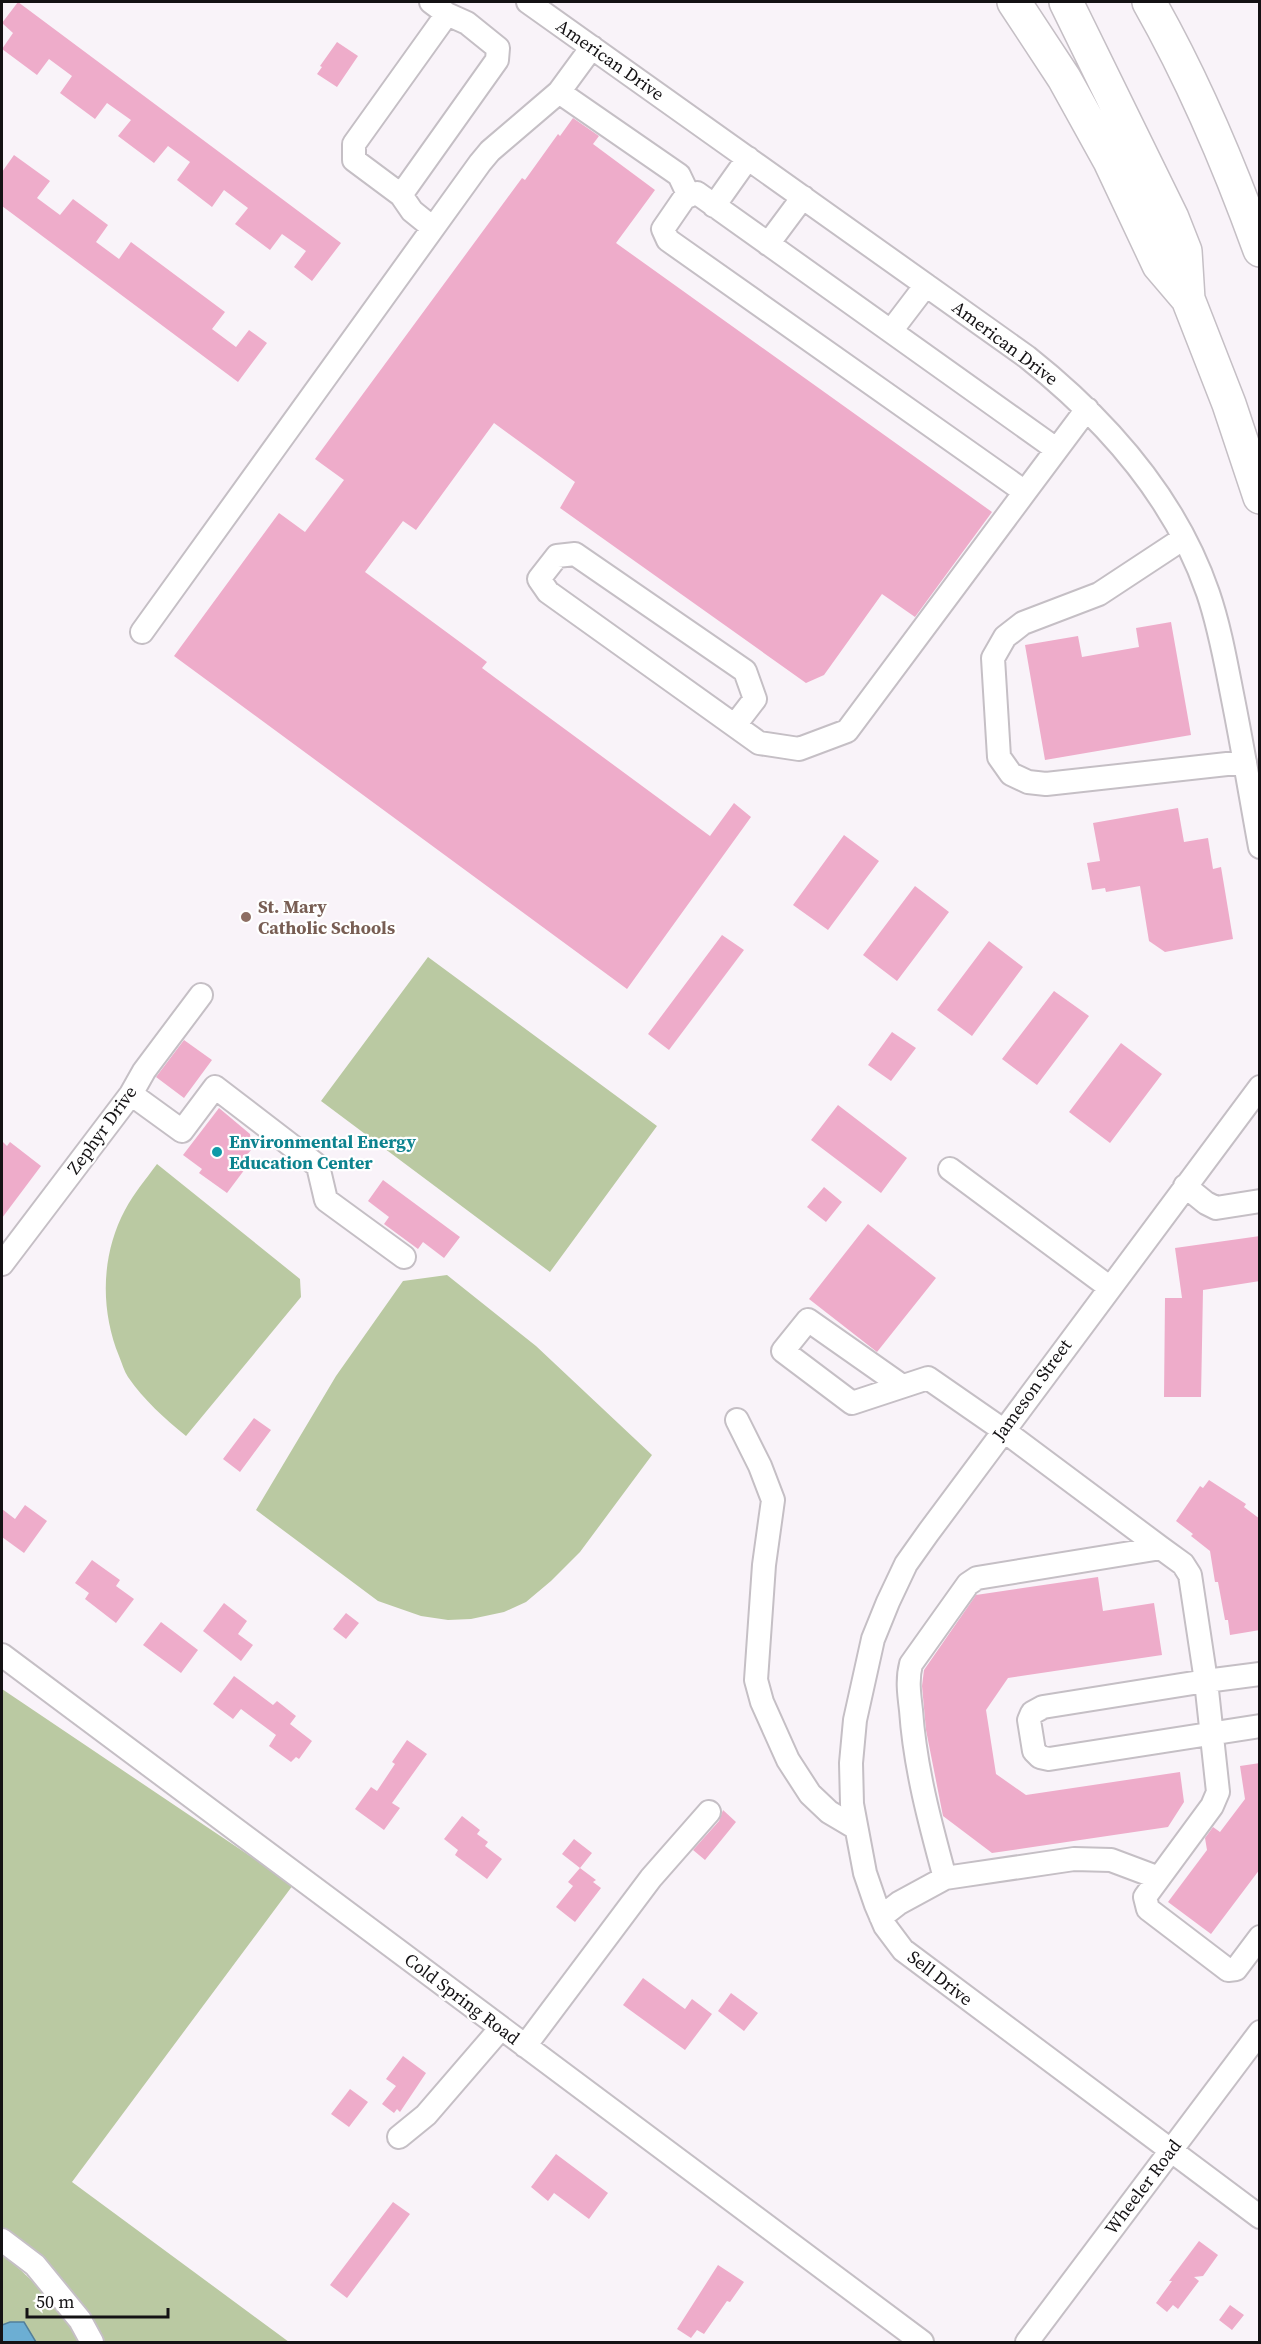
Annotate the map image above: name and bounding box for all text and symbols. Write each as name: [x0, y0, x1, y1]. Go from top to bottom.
street label: American Drive: [551, 13, 669, 106]
street label: American Drive: [947, 294, 1063, 391]
place label: St. Mary Catholic Schools: [258, 894, 395, 940]
marker: St. Mary Catholic Schools: [239, 910, 253, 924]
street label: Zephyr Drive: [61, 1080, 142, 1179]
place label: Environmental Energy Education Center: [229, 1129, 416, 1175]
marker: Environmental Energy Education Center: [210, 1145, 224, 1159]
street label: Jameson Street: [986, 1334, 1077, 1446]
street label: Sell Drive: [902, 1944, 978, 2011]
street label: Cold Spring Road: [399, 1947, 525, 2050]
street label: Wheeler Road: [1098, 2134, 1187, 2240]
scale bar: [27, 2281, 168, 2319]
text: 50 m: [36, 2289, 74, 2314]

